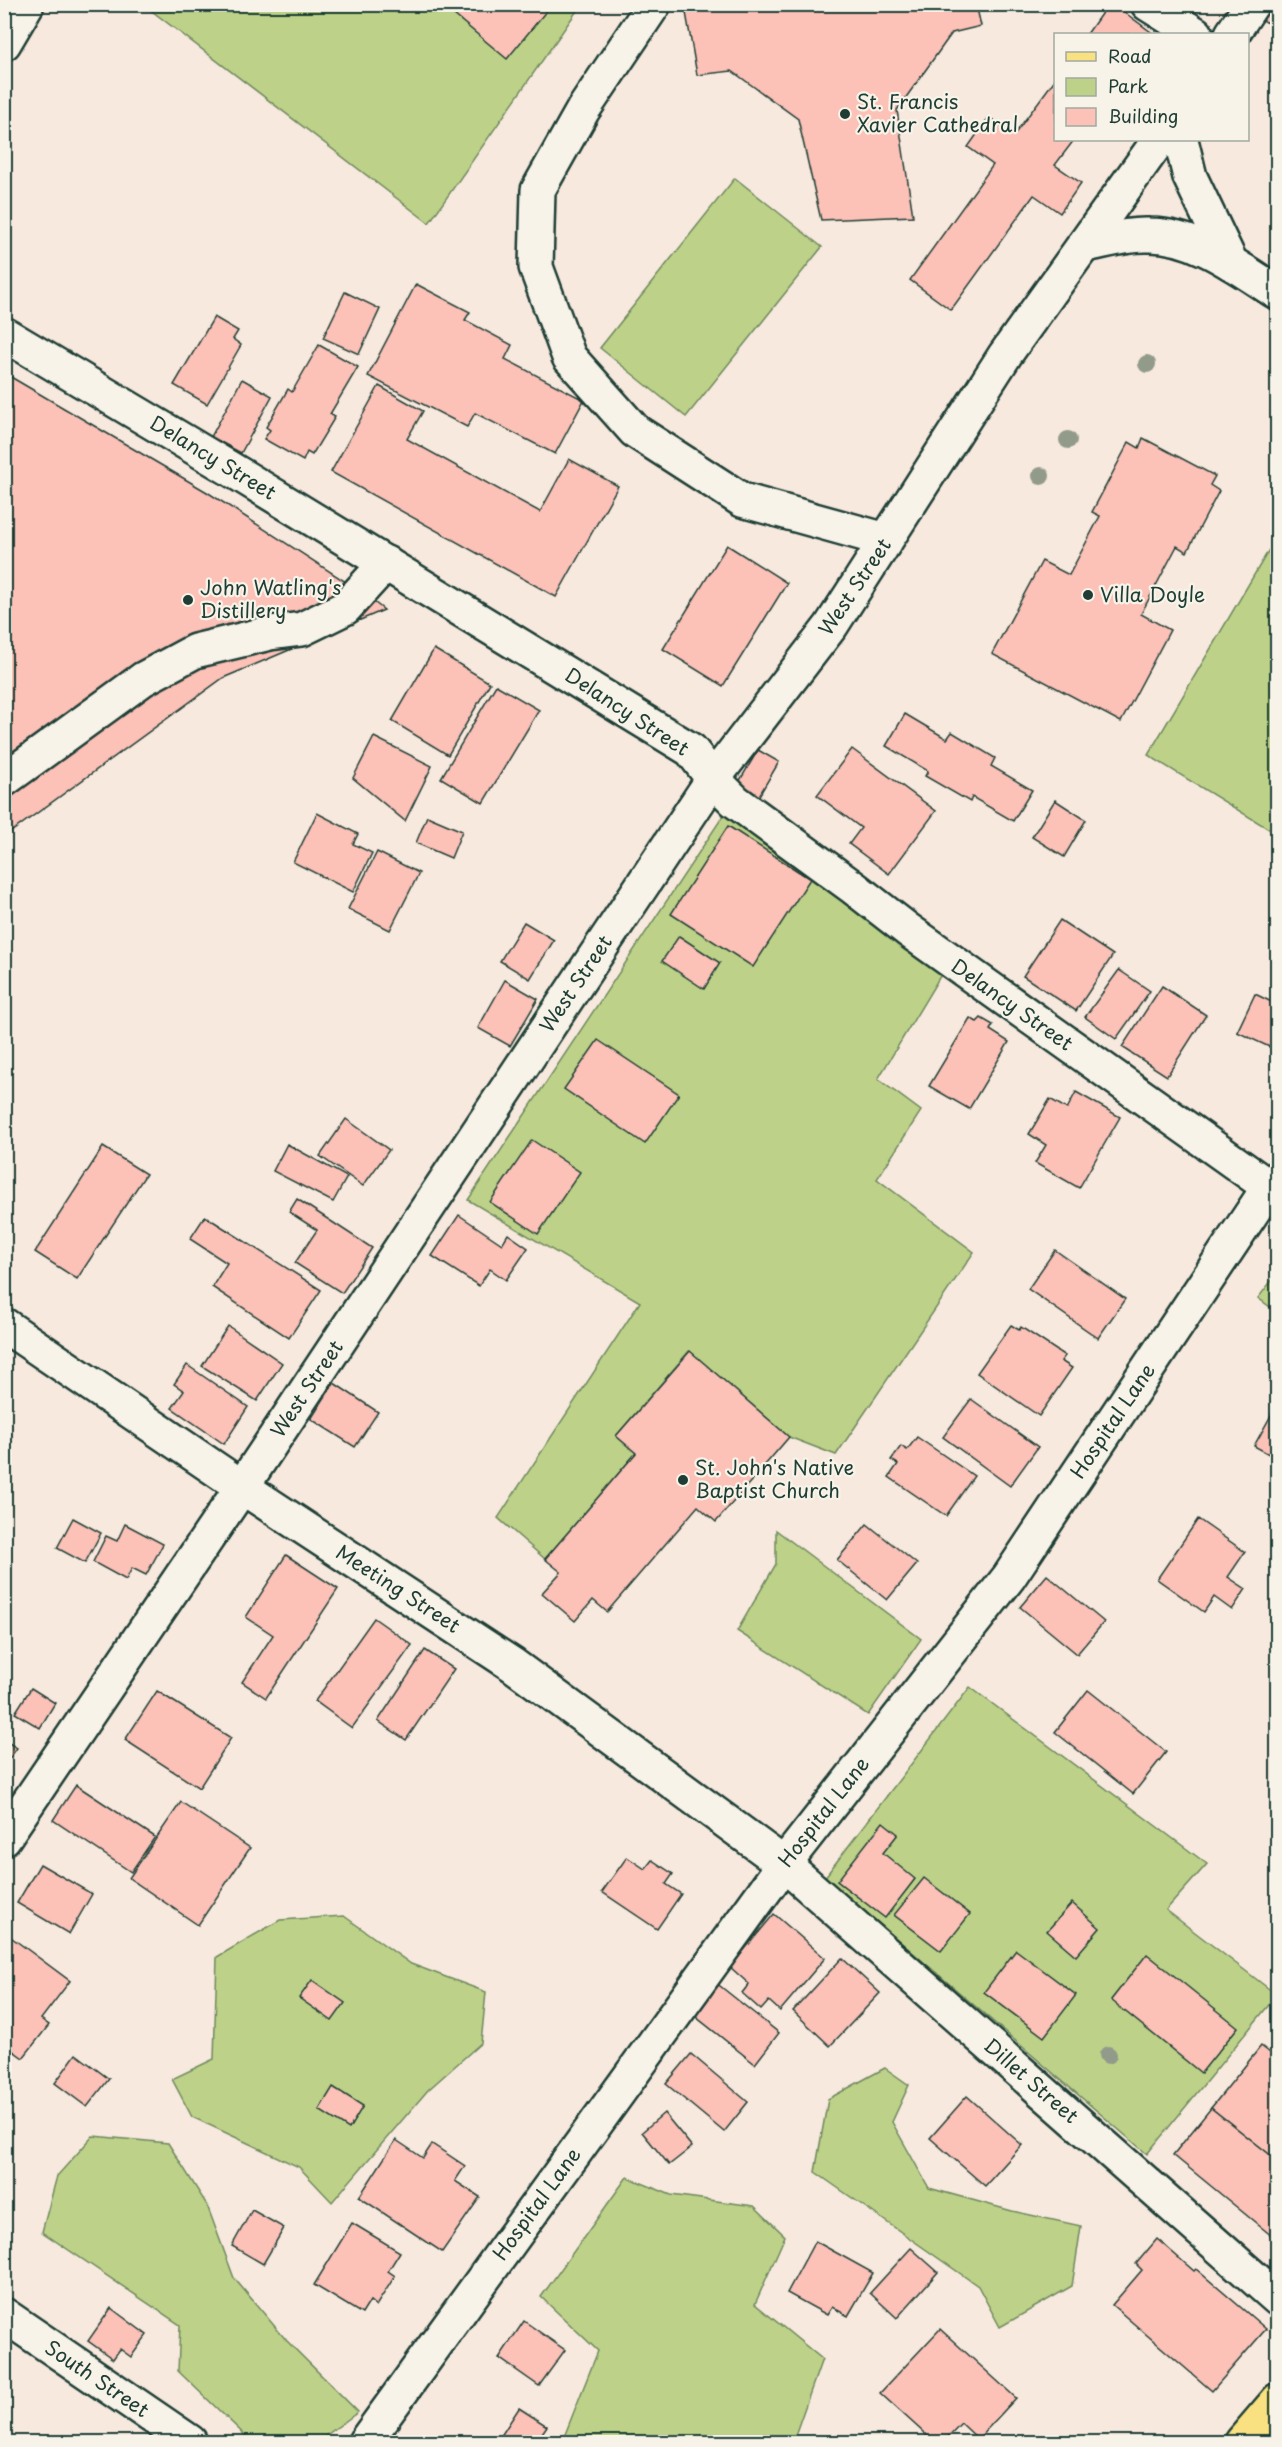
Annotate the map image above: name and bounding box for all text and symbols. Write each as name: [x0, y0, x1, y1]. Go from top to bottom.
legend: [1054, 33, 1249, 141]
text: Road: [1108, 42, 1152, 69]
text: Park: [1108, 72, 1148, 99]
place label: St. Francis Xavier Cathedral: [857, 86, 1018, 139]
text: Building: [1108, 102, 1178, 129]
marker: St. Francis Xavier Cathedral: [838, 107, 852, 121]
street label: Delancy Street: [145, 408, 282, 507]
street label: West Street: [810, 532, 898, 641]
place label: John Watling's Distillery: [200, 572, 341, 625]
place label: Villa Doyle: [1100, 579, 1205, 609]
marker: Villa Doyle: [1081, 588, 1095, 602]
marker: John Watling's Distillery: [181, 593, 195, 607]
street label: Delancy Street: [559, 660, 696, 763]
street label: West Street: [531, 929, 619, 1038]
street label: Delancy Street: [945, 951, 1080, 1057]
street label: West Street: [262, 1334, 350, 1443]
street label: Hospital Lane: [1062, 1357, 1162, 1484]
place label: St. John's Native Baptist Church: [695, 1452, 854, 1505]
marker: St. John's Native Baptist Church: [676, 1473, 690, 1487]
street label: Meeting Street: [330, 1537, 467, 1640]
street label: Hospital Lane: [770, 1750, 876, 1873]
street label: Dillet Street: [978, 2031, 1086, 2130]
street label: Hospital Lane: [485, 2141, 587, 2266]
street label: South Street: [39, 2332, 156, 2424]

